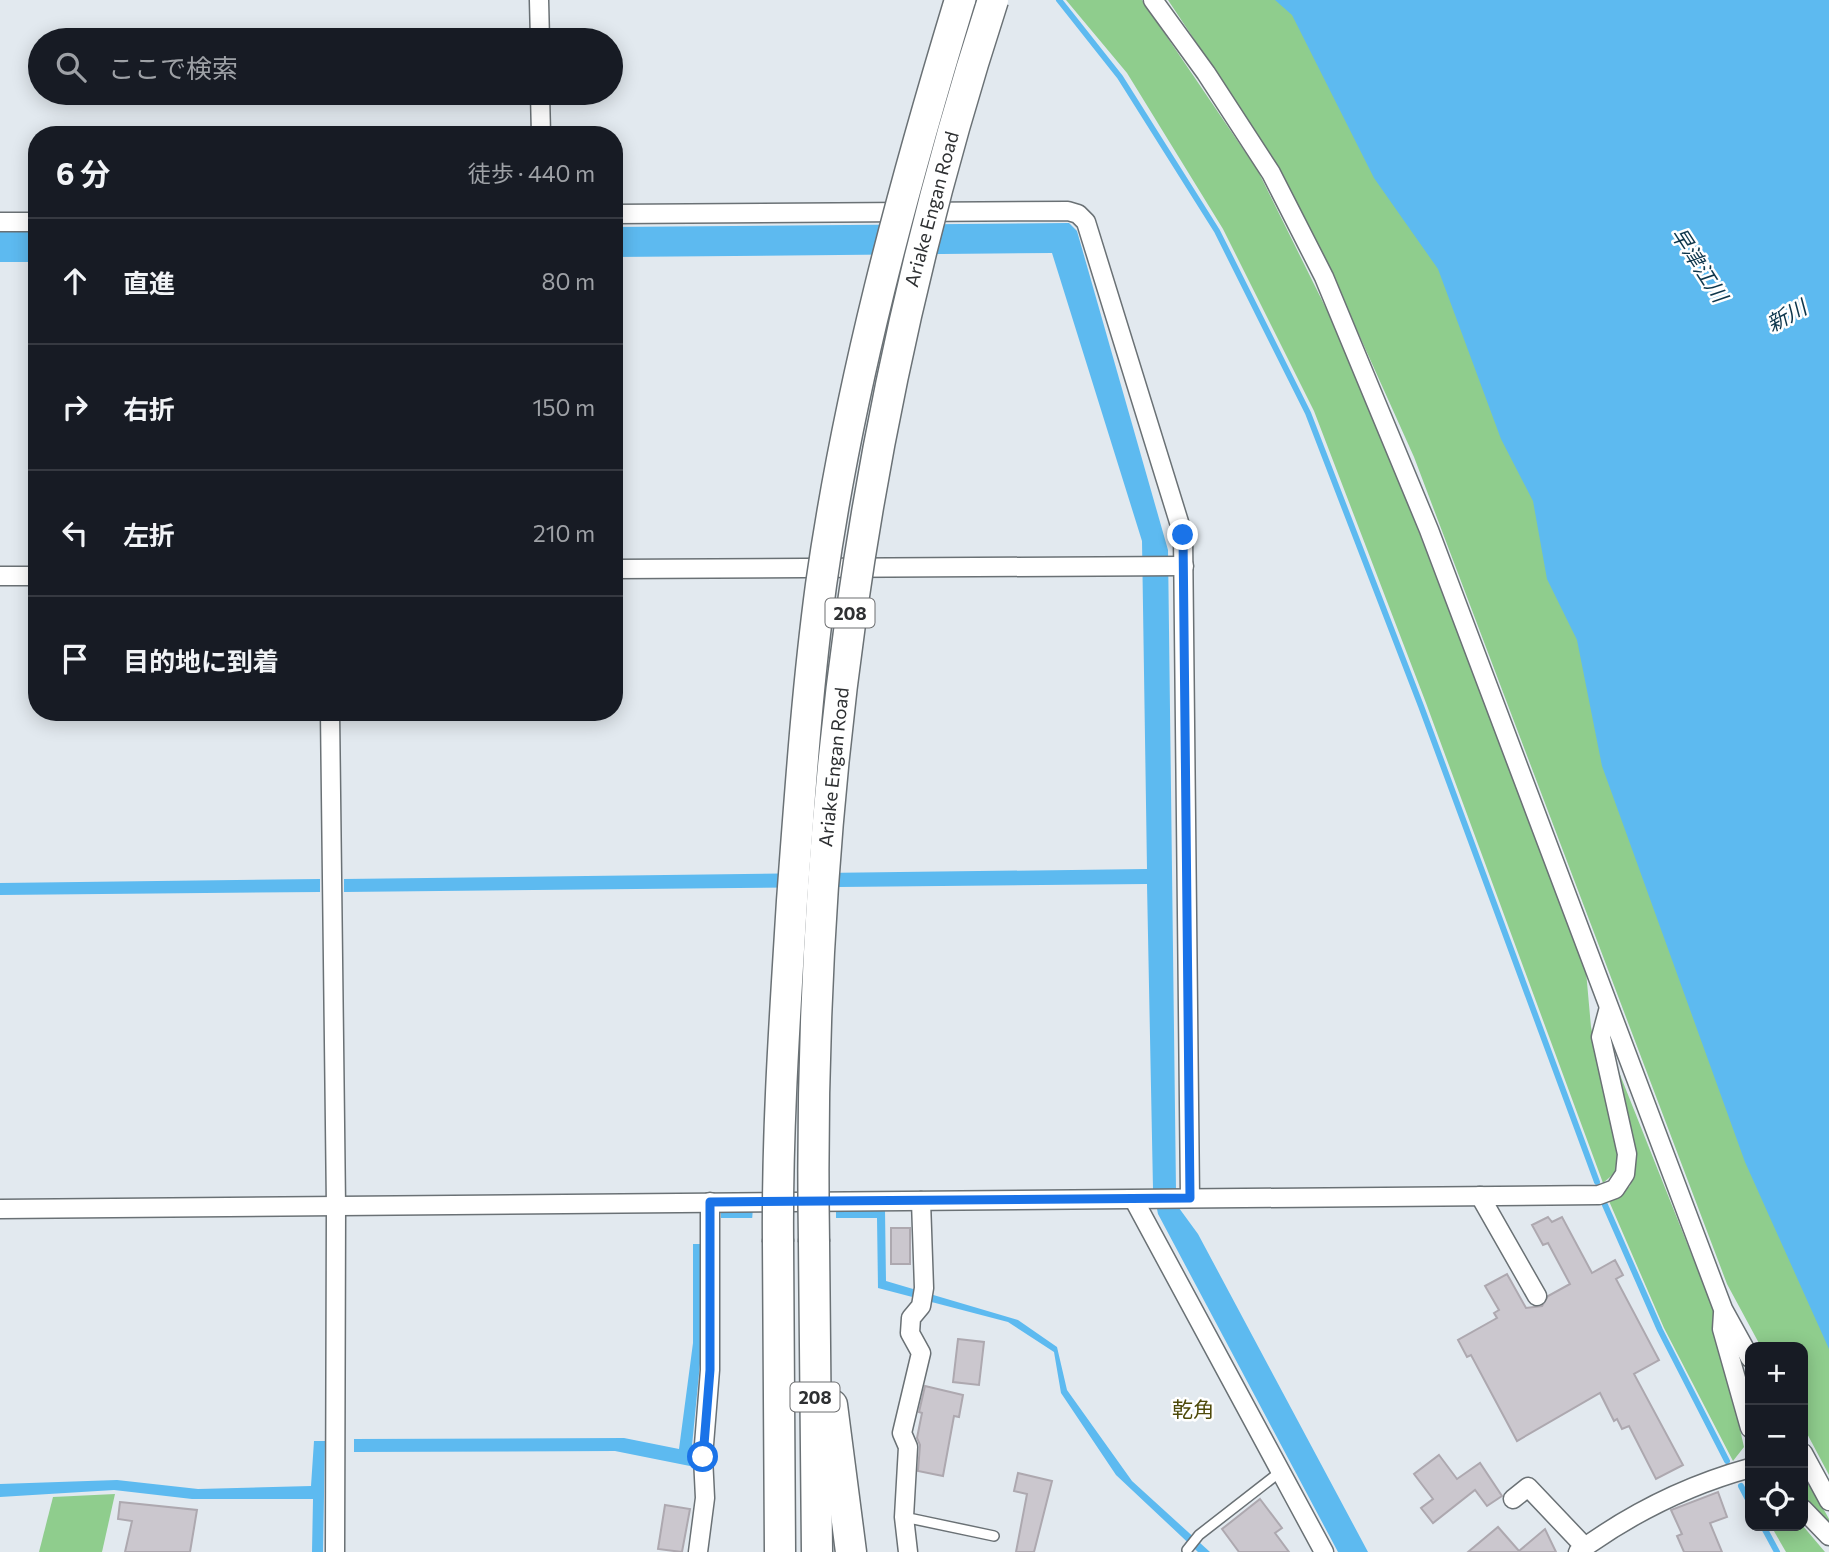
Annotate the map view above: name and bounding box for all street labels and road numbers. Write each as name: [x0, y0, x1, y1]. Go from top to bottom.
street label: Ariake Engan Road: [899, 129, 963, 289]
road number: 208: [826, 598, 874, 628]
street label: Ariake Engan Road: [813, 686, 853, 848]
road number: 208: [790, 1382, 840, 1412]

